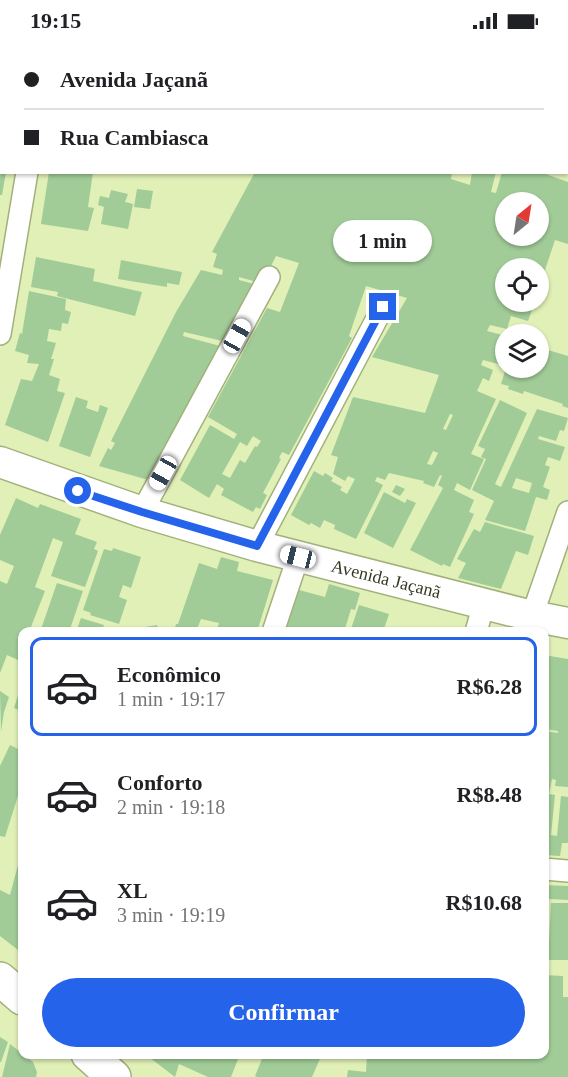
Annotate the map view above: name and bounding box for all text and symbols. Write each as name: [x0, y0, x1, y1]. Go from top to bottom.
text: 19:15: [30, 8, 81, 33]
text: Avenida Jaçanã: [60, 67, 208, 92]
text: Rua Cambiasca: [60, 125, 209, 150]
north arrow: [495, 192, 549, 246]
map controls: [495, 192, 549, 378]
callout: 1 min: [334, 220, 433, 262]
text: 1 min: [358, 230, 407, 252]
button: locate: [495, 258, 549, 312]
route end: [369, 293, 396, 320]
car: [220, 316, 254, 356]
button: layers: [495, 324, 549, 378]
car: [146, 453, 180, 493]
route start: [64, 477, 91, 504]
car: [278, 544, 318, 570]
street label: Avenida Jaçanã: [329, 556, 443, 602]
icon: car: [45, 660, 99, 714]
text: Econômico: [117, 662, 221, 687]
text: R$6.28: [457, 674, 522, 699]
text: 1 min · 19:17: [117, 688, 225, 710]
icon: car: [45, 768, 99, 822]
text: Conforto: [117, 770, 203, 795]
text: R$8.48: [457, 782, 522, 807]
text: 2 min · 19:18: [117, 796, 225, 818]
icon: car: [45, 876, 99, 930]
text: XL: [117, 878, 148, 903]
text: R$10.68: [446, 890, 522, 915]
text: 3 min · 19:19: [117, 904, 225, 926]
button: Confirmar: [42, 978, 525, 1047]

